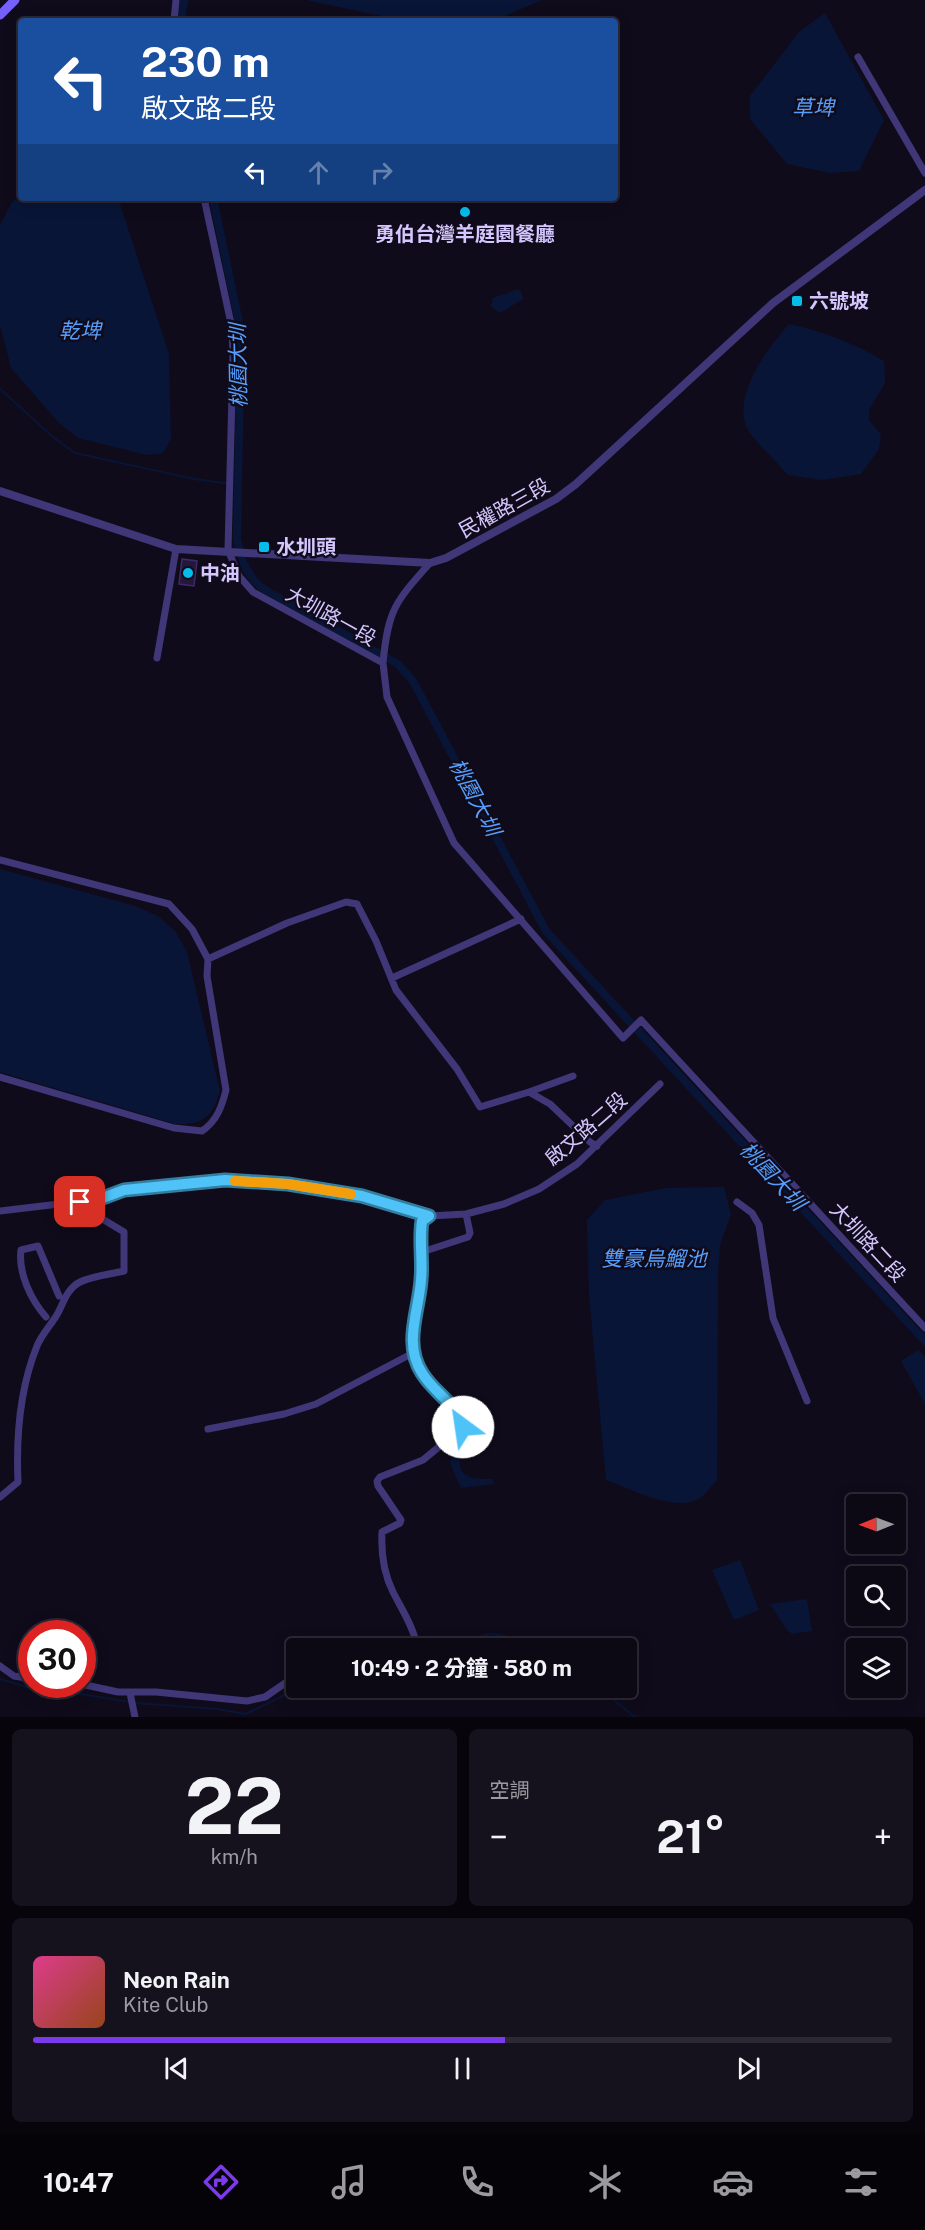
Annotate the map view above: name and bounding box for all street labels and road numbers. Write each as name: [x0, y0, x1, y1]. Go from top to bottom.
street label: 民權路三段: [454, 473, 554, 543]
street label: 大圳路一段: [281, 581, 381, 651]
street label: 啟文路二段: [540, 1087, 632, 1171]
street label: 大圳路二段: [825, 1197, 911, 1287]

